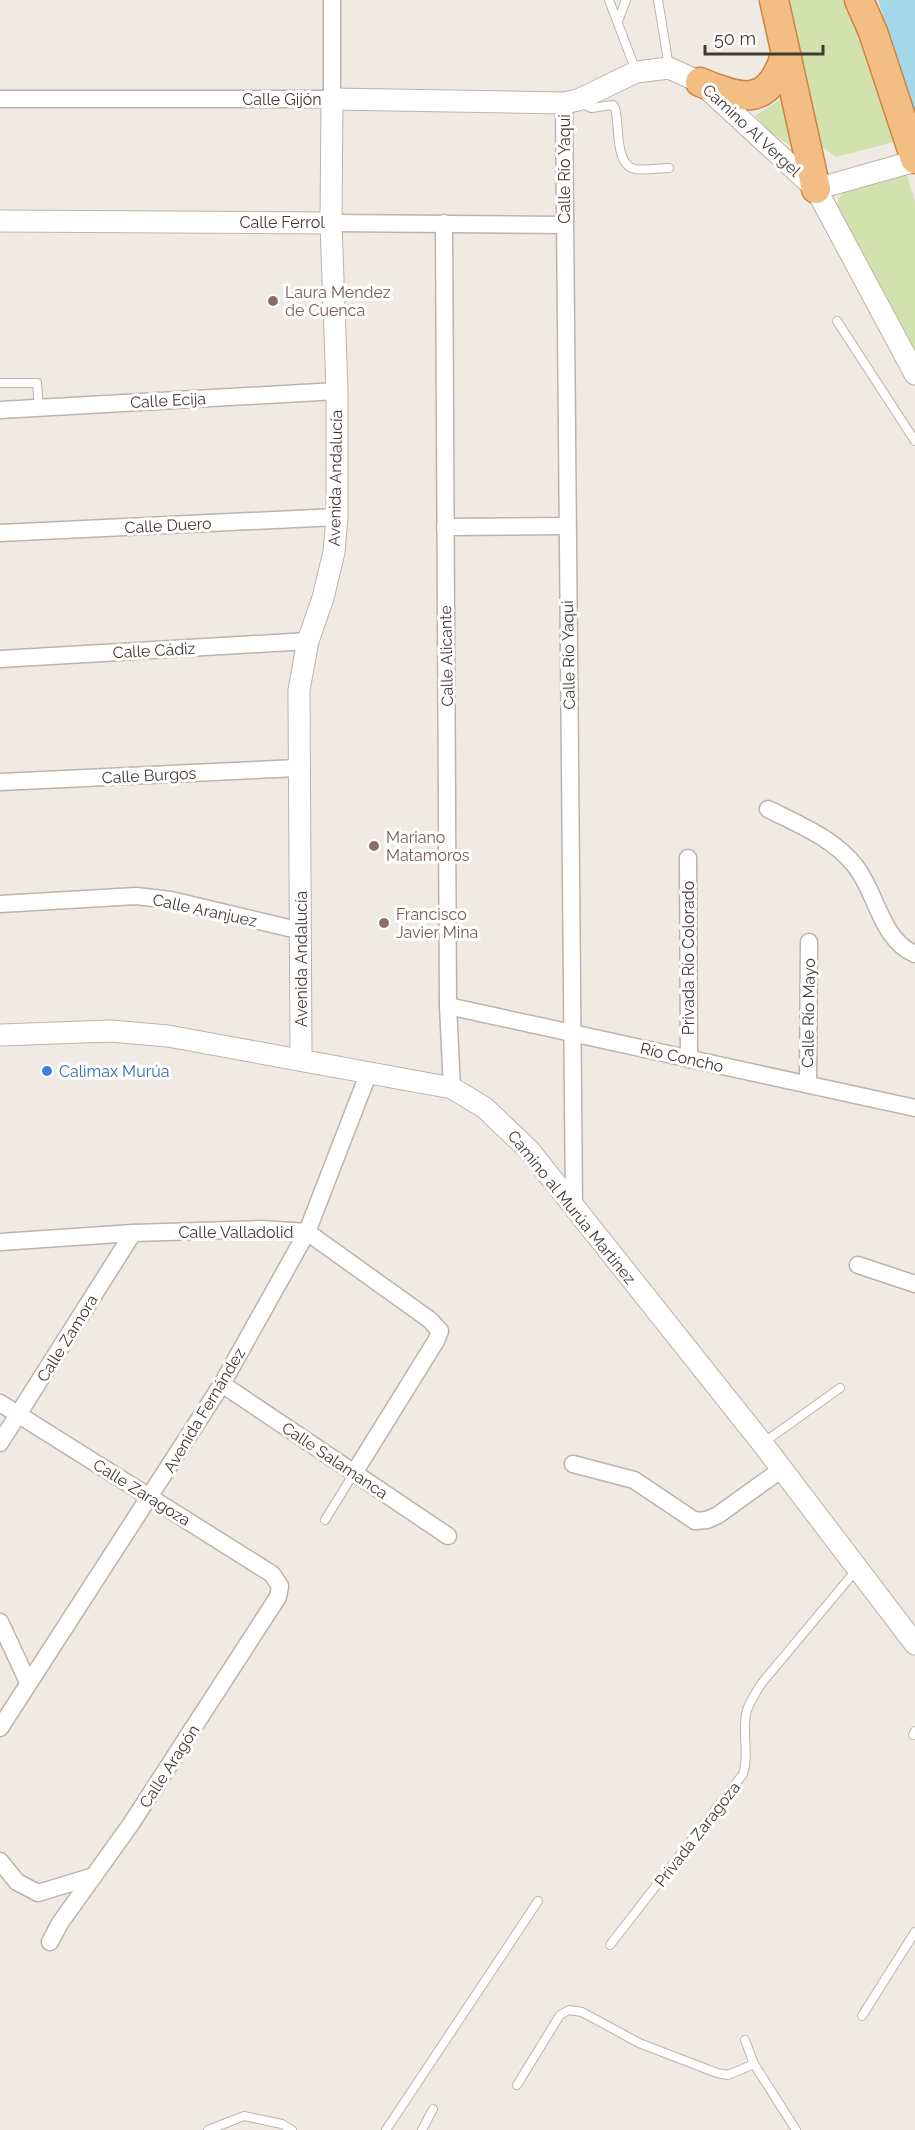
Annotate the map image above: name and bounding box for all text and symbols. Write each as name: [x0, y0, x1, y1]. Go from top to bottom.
scale bar: [705, 18, 824, 56]
text: 50 m: [714, 28, 756, 49]
street label: Camino Al Vergel: [699, 80, 805, 181]
street label: Calle Gijón: [242, 90, 322, 109]
street label: Calle Río Yaqui: [555, 114, 574, 224]
street label: Calle Ferrol: [239, 213, 325, 232]
place label: Laura Mendez de Cuenca: [285, 283, 391, 320]
marker: Laura Mendez de Cuenca: [266, 294, 280, 308]
street label: Calle Ecija: [130, 389, 206, 412]
street label: Avenida Andalucía: [325, 410, 346, 547]
street label: Calle Duero: [124, 514, 212, 537]
street label: Calle Río Yaqui: [558, 600, 579, 710]
street label: Calle Alicante: [436, 605, 457, 707]
street label: Calle Cádiz: [112, 639, 196, 662]
street label: Calle Burgos: [101, 764, 197, 787]
place label: Mariano Matamoros: [386, 828, 470, 865]
marker: Mariano Matamoros: [367, 839, 381, 853]
street label: Privada Río Colorado: [679, 881, 698, 1035]
street label: Calle Aranjuez: [151, 890, 259, 931]
street label: Avenida Andalucía: [292, 891, 311, 1027]
place label: Francisco Javier Mina: [396, 905, 478, 942]
marker: Francisco Javier Mina: [377, 916, 391, 930]
street label: Calle Río Mayo: [798, 958, 819, 1068]
street label: Río Concho: [638, 1039, 725, 1076]
place label: Calimax Murúa: [59, 1062, 169, 1081]
marker: Calimax Murúa: [40, 1064, 54, 1078]
street label: Camino al Murúa Martínez: [504, 1127, 640, 1288]
street label: Calle Valladolid: [179, 1223, 293, 1242]
street label: Calle Zamora: [33, 1291, 102, 1385]
street label: Avenida Fernández: [160, 1344, 249, 1476]
street label: Calle Salamanca: [278, 1418, 391, 1503]
street label: Calle Zaragoza: [90, 1455, 194, 1530]
street label: Calle Aragón: [136, 1721, 203, 1811]
street label: Privada Zaragoza: [651, 1778, 744, 1890]

